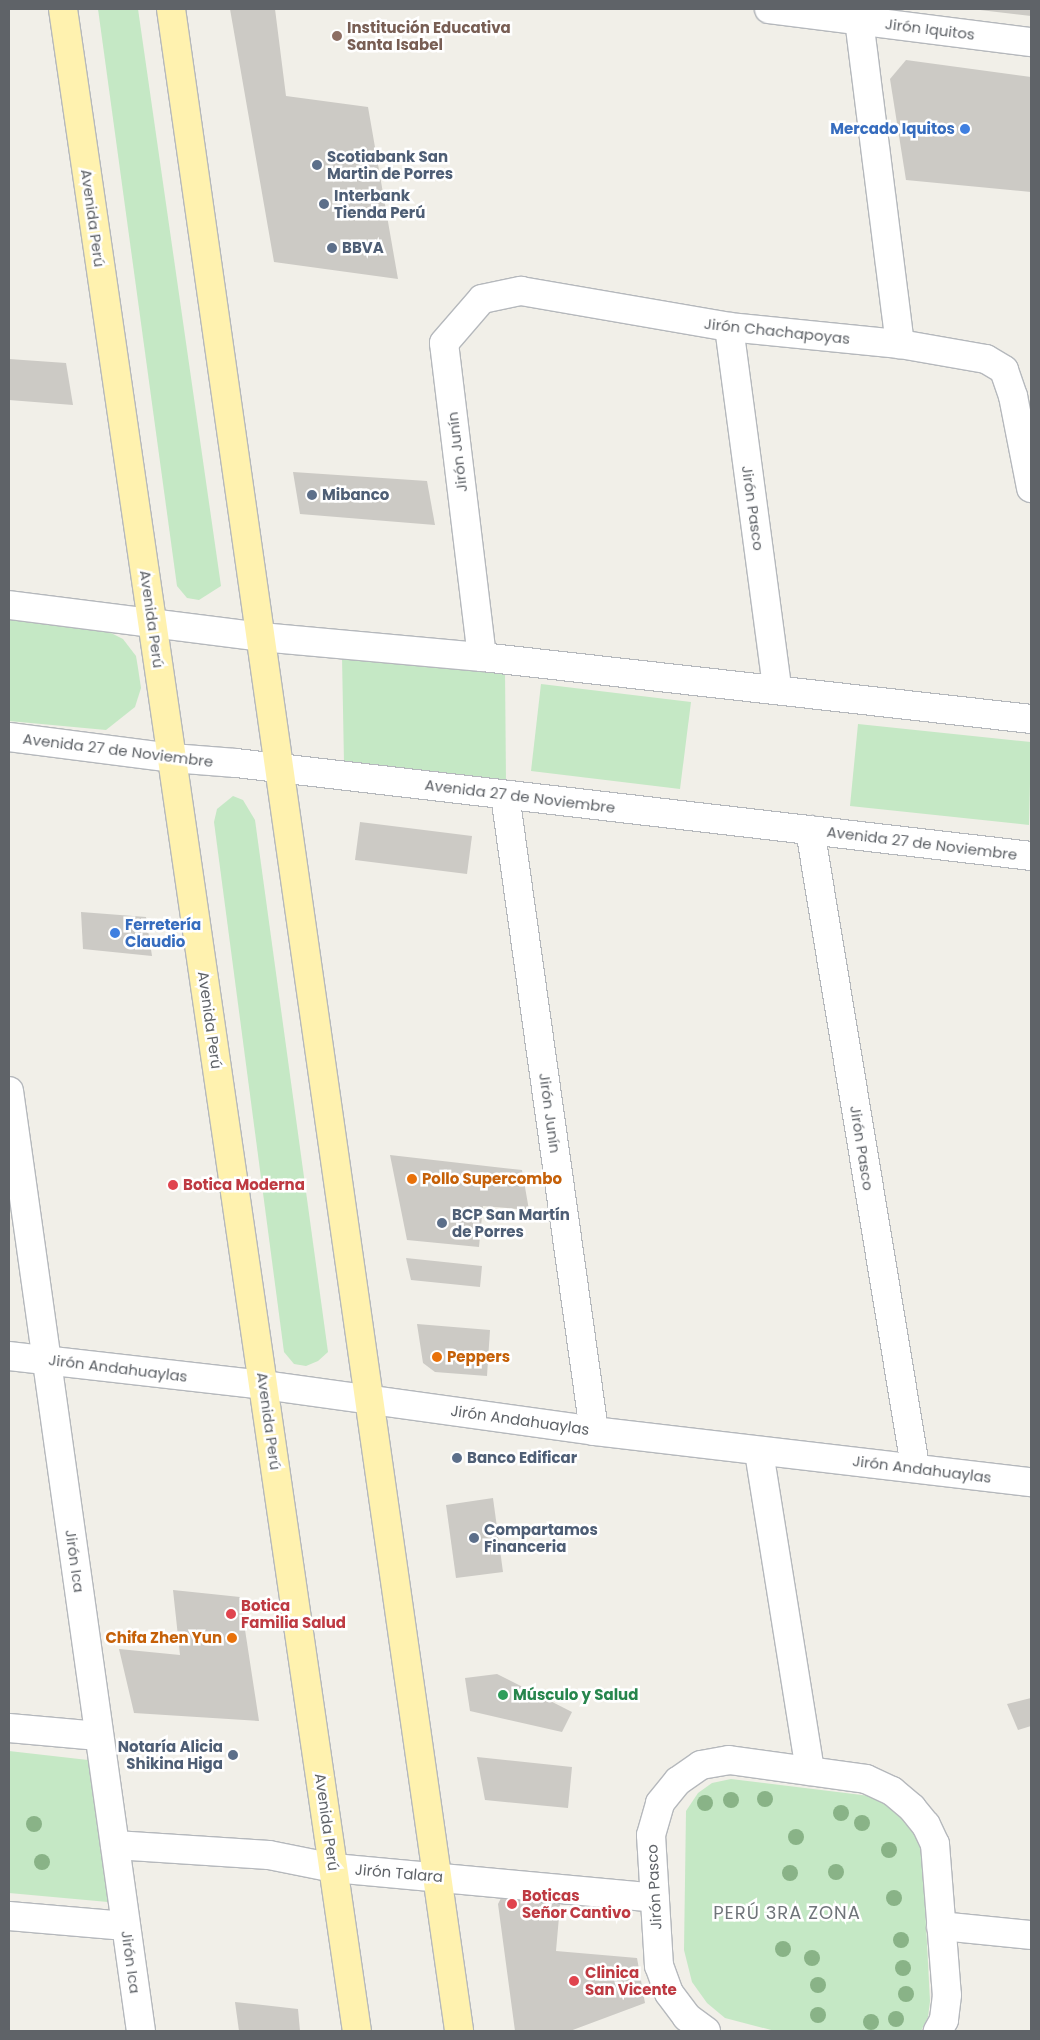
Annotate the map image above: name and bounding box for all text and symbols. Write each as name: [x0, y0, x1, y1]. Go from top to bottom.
street label: Jirón Iquitos: [884, 15, 976, 43]
place label: Institución Educativa Santa Isabel: [347, 18, 511, 53]
marker: Institución Educativa Santa Isabel: [331, 30, 343, 42]
place label: Mercado Iquitos: [830, 120, 955, 138]
marker: Mercado Iquitos: [959, 123, 971, 135]
place label: Scotiabank San Martin de Porres: [327, 147, 453, 182]
marker: Scotiabank San Martin de Porres: [311, 159, 323, 171]
street label: Avenida Perú: [77, 168, 109, 268]
place label: Interbank Tienda Perú: [334, 186, 425, 221]
marker: Interbank Tienda Perú: [318, 198, 330, 210]
place label: BBVA: [342, 239, 384, 257]
marker: BBVA: [326, 242, 338, 254]
street label: Jirón Chachapoyas: [703, 314, 851, 348]
street label: Jirón Junín: [443, 411, 471, 493]
street label: Jirón Pasco: [738, 464, 768, 552]
place label: Mibanco: [322, 486, 389, 504]
marker: Mibanco: [306, 489, 318, 501]
street label: Avenida Perú: [136, 569, 168, 669]
street label: Avenida 27 de Noviembre: [22, 729, 214, 771]
street label: Avenida 27 de Noviembre: [424, 775, 616, 817]
street label: Avenida 27 de Noviembre: [826, 822, 1018, 864]
place label: Ferretería Claudio: [125, 915, 201, 950]
marker: Ferretería Claudio: [109, 927, 121, 939]
street label: Avenida Perú: [194, 970, 226, 1070]
street label: Jirón Junín: [535, 1072, 565, 1154]
street label: Jirón Pasco: [846, 1104, 878, 1192]
place label: Pollo Supercombo: [422, 1170, 562, 1188]
marker: Pollo Supercombo: [406, 1173, 418, 1185]
place label: Botica Moderna: [183, 1176, 305, 1194]
marker: Botica Moderna: [167, 1179, 179, 1191]
place label: BCP San Martín de Porres: [452, 1205, 570, 1240]
marker: BCP San Martín de Porres: [436, 1217, 448, 1229]
place label: Peppers: [447, 1348, 510, 1366]
street label: Jirón Andahuaylas: [47, 1351, 189, 1385]
marker: Peppers: [431, 1351, 443, 1363]
street label: Avenida Perú: [253, 1371, 285, 1471]
street label: Jirón Andahuaylas: [449, 1401, 591, 1439]
place label: Banco Edificar: [467, 1449, 577, 1467]
marker: Banco Edificar: [451, 1452, 463, 1464]
street label: Jirón Andahuaylas: [851, 1452, 993, 1486]
place label: Compartamos Financeria: [484, 1520, 598, 1555]
street label: Jirón Ica: [62, 1528, 88, 1594]
marker: Compartamos Financeria: [468, 1532, 480, 1544]
place label: Botica Familia Salud: [241, 1596, 346, 1631]
marker: Botica Familia Salud: [225, 1608, 237, 1620]
place label: Chifa Zhen Yun: [105, 1629, 222, 1647]
marker: Chifa Zhen Yun: [226, 1632, 238, 1644]
place label: Músculo y Salud: [513, 1686, 638, 1704]
marker: Músculo y Salud: [497, 1689, 509, 1701]
place label: Notaría Alicia Shikina Higa: [118, 1737, 223, 1772]
marker: Notaría Alicia Shikina Higa: [227, 1749, 239, 1761]
street label: Avenida Perú: [311, 1772, 343, 1872]
street label: Jirón Pasco: [643, 1844, 665, 1930]
street label: Jirón Talara: [354, 1860, 444, 1886]
place label: Boticas Señor Cantivo: [522, 1886, 631, 1921]
marker: Boticas Señor Cantivo: [506, 1898, 518, 1910]
district label: PERÚ 3RA ZONA: [712, 1902, 862, 1924]
street label: Jirón Ica: [118, 1929, 144, 1995]
place label: Clinica San Vicente: [585, 1963, 677, 1998]
marker: Clinica San Vicente: [567, 1974, 581, 1988]

